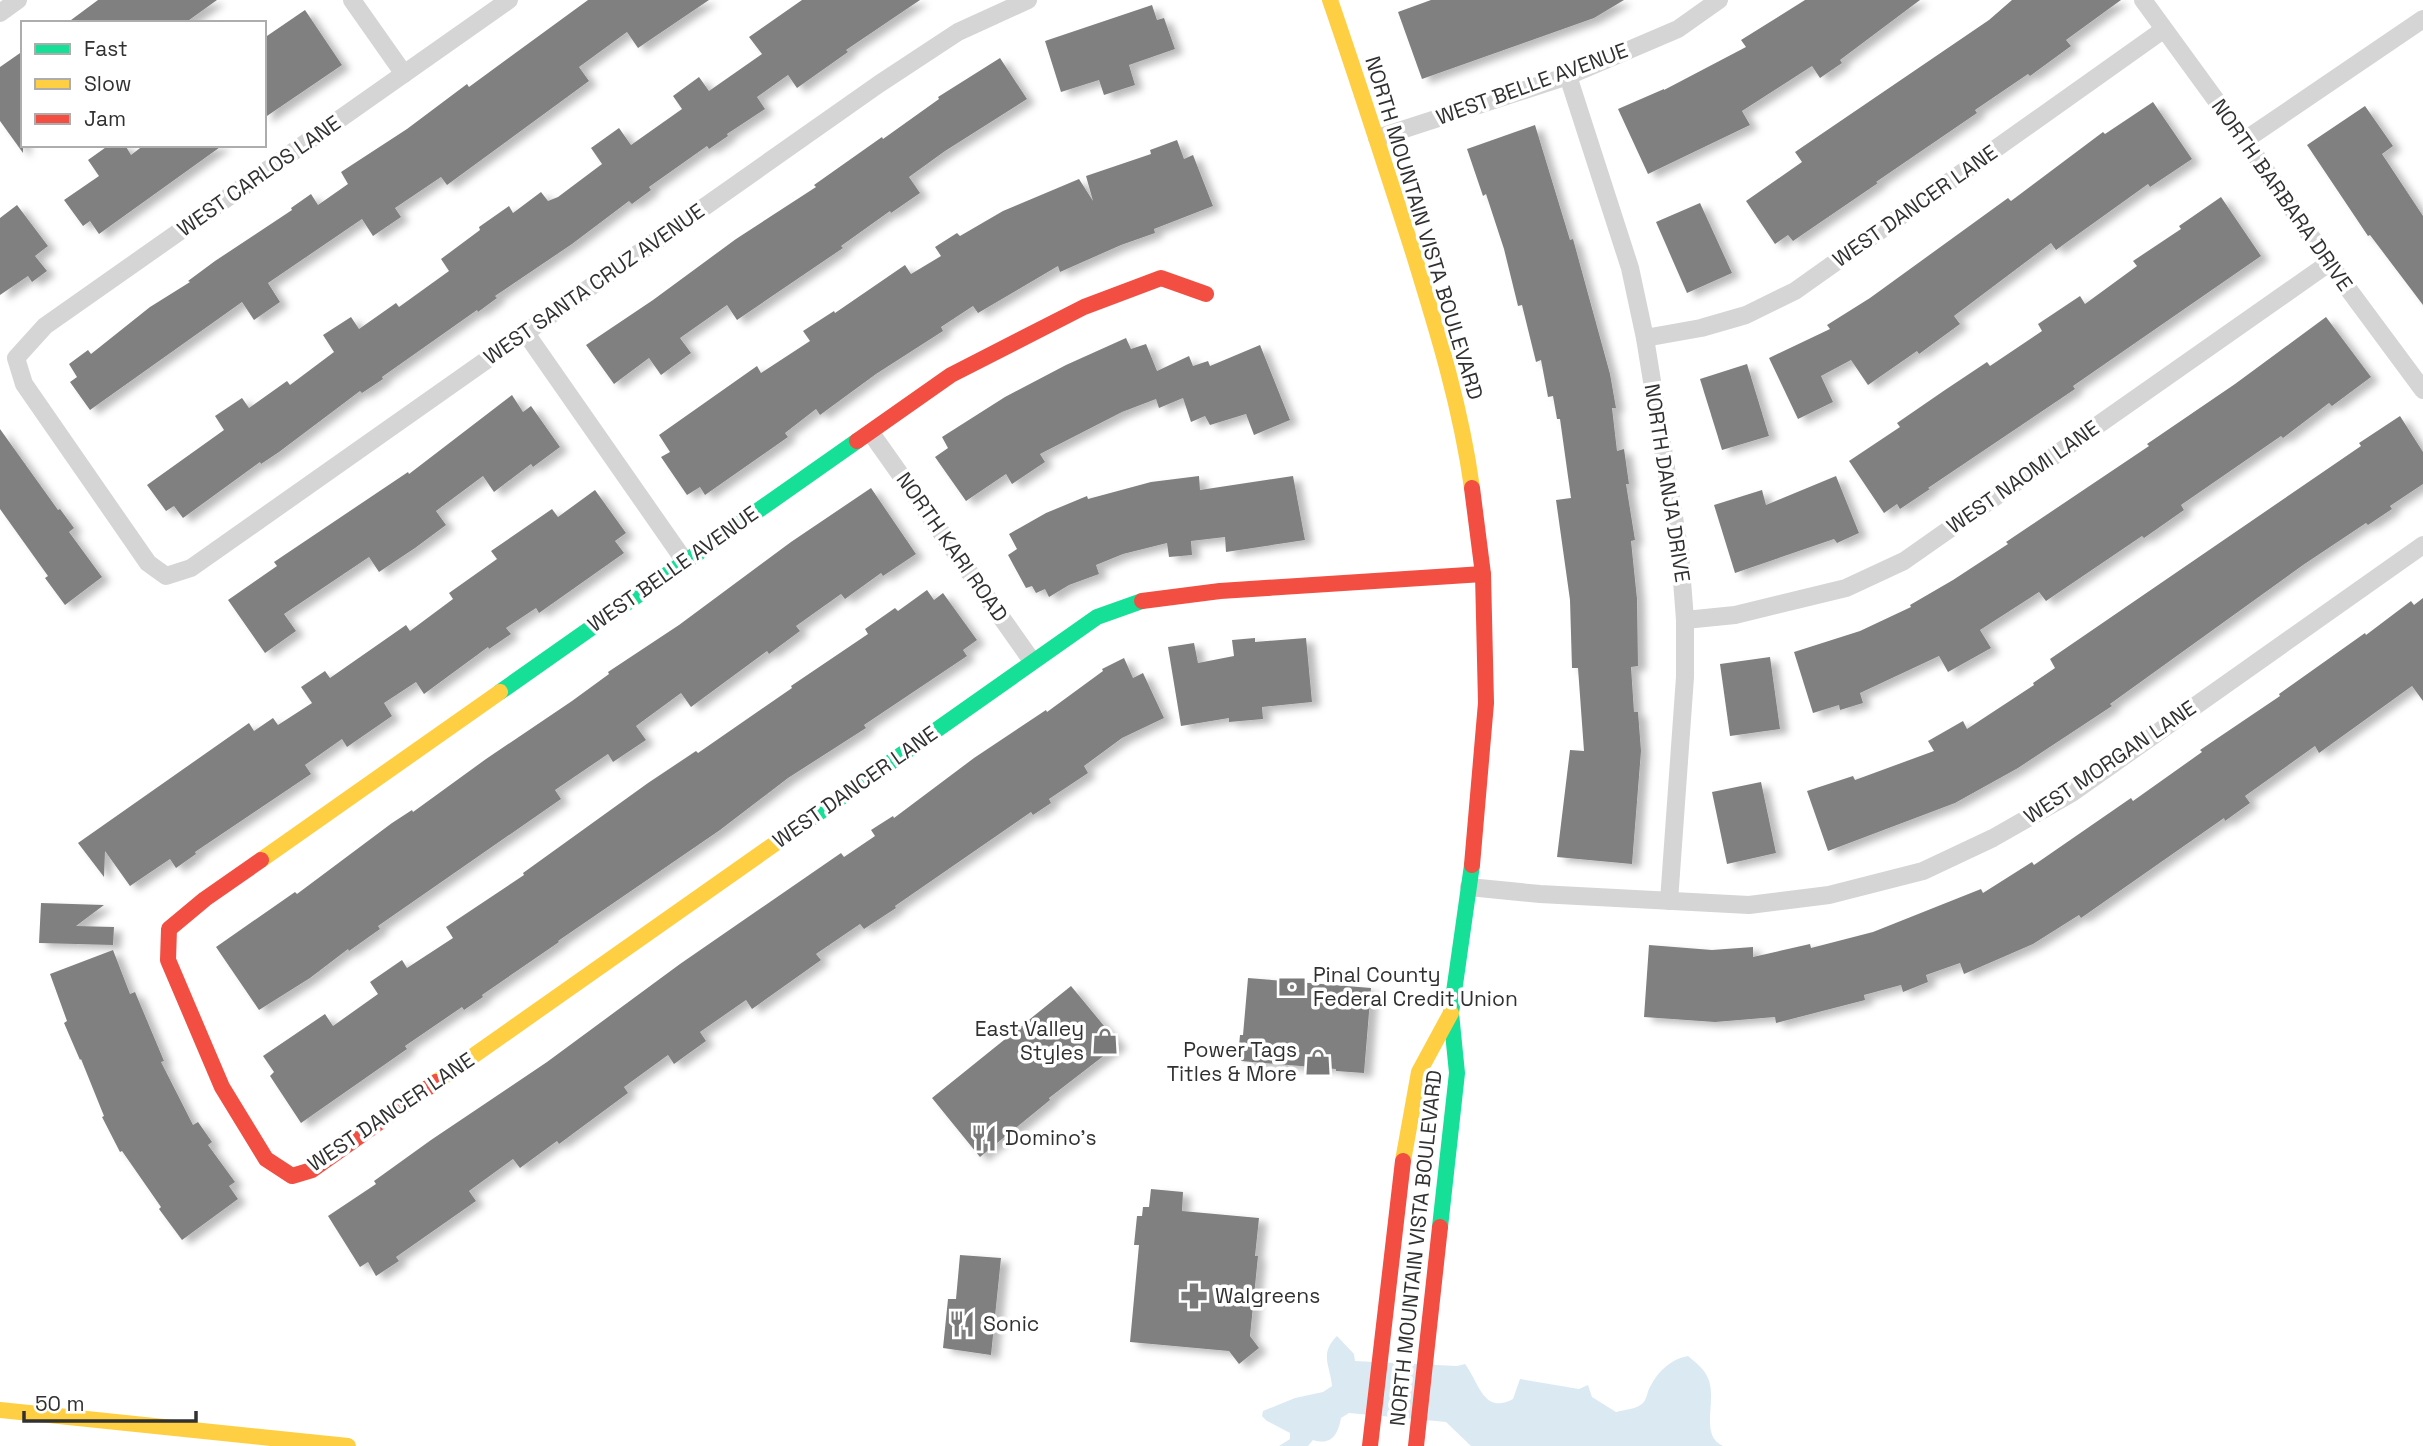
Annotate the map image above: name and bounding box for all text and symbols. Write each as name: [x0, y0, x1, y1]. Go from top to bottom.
legend: [21, 21, 266, 147]
text: Fast: [84, 35, 128, 62]
street label: WEST BELLE AVENUE: [1432, 36, 1631, 131]
street label: NORTH MOUNTAIN VISTA BOULEVARD: [1359, 53, 1490, 403]
text: Slow: [84, 70, 132, 97]
street label: NORTH BARBARA DRIVE: [2206, 93, 2359, 296]
text: Jam: [84, 105, 126, 132]
street label: WEST CARLOS LANE: [172, 109, 346, 242]
street label: WEST DANCER LANE: [1827, 139, 2002, 273]
street label: WEST SANTA CRUZ AVENUE: [478, 197, 709, 370]
street label: NORTH DANJA DRIVE: [1638, 382, 1697, 584]
street label: WEST NAOMI LANE: [1941, 414, 2104, 539]
street label: NORTH KARI ROAD: [891, 467, 1014, 627]
street label: WEST BELLE AVENUE: [582, 500, 763, 638]
street label: WEST MORGAN LANE: [2018, 694, 2201, 829]
street label: WEST DANCER LANE: [767, 720, 942, 854]
place label: Pinal County Federal Credit Union: [1313, 961, 1518, 1012]
bank icon: Pinal County Federal Credit Union: [1277, 972, 1307, 1002]
place label: East Valley Styles: [975, 1015, 1084, 1066]
shop icon: East Valley Styles: [1090, 1026, 1120, 1056]
place label: Power Tags Titles & More: [1167, 1036, 1297, 1087]
street label: WEST DANCER LANE: [302, 1046, 479, 1177]
shop icon: Power Tags Titles & More: [1303, 1047, 1333, 1077]
street label: NORTH MOUNTAIN VISTA BOULEVARD: [1383, 1069, 1448, 1427]
restaurant icon: Domino's: [969, 1123, 999, 1153]
place label: Domino's: [1005, 1124, 1097, 1151]
pharmacy icon: Walgreens: [1179, 1281, 1209, 1311]
place label: Walgreens: [1215, 1282, 1320, 1309]
restaurant icon: Sonic: [947, 1309, 977, 1339]
place label: Sonic: [983, 1310, 1039, 1337]
scale bar: [24, 1380, 196, 1424]
text: 50 m: [35, 1390, 85, 1417]

